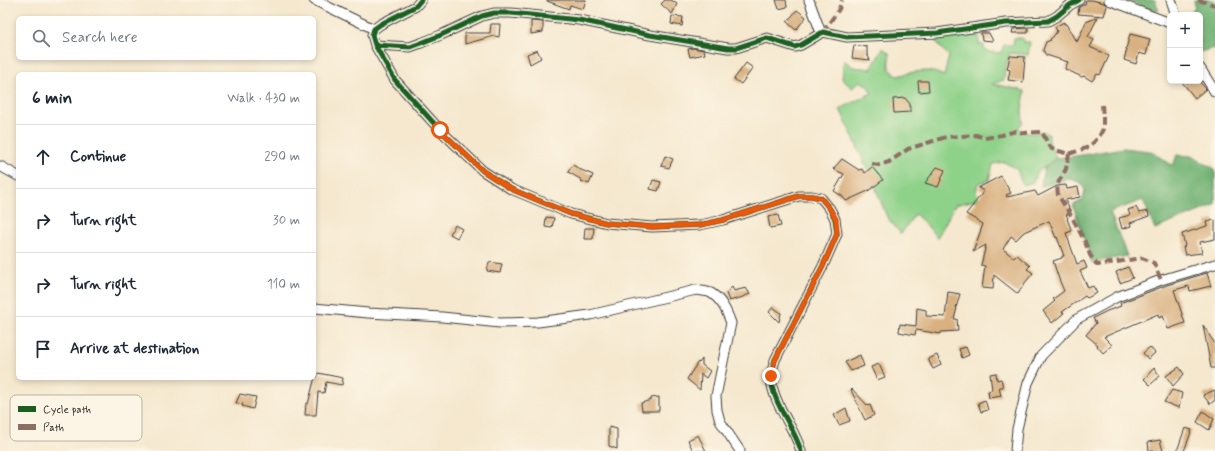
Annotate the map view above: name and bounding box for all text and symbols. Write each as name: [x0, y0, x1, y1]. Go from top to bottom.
map controls: [1167, 12, 1203, 84]
button: +: [1167, 12, 1203, 48]
search box: [16, 16, 316, 60]
icon: search: [30, 27, 52, 49]
text: Search here: [62, 28, 138, 48]
button: −: [1167, 48, 1203, 84]
text: 6 min: [32, 87, 72, 109]
text: Walk · 430 m: [227, 90, 300, 107]
route start: [431, 121, 449, 139]
icon: ahead: [32, 146, 54, 168]
text: Continue: [70, 147, 126, 167]
text: 290 m: [264, 148, 300, 165]
icon: right: [32, 210, 54, 232]
text: Turn right: [70, 211, 137, 231]
text: 30 m: [273, 212, 300, 229]
icon: right: [32, 274, 54, 296]
text: Turn right: [70, 275, 137, 295]
text: 110 m: [267, 276, 300, 293]
icon: arrive: [32, 338, 54, 360]
text: Arrive at destination: [70, 339, 199, 359]
route end: [762, 367, 780, 385]
legend: [10, 395, 142, 441]
text: Cycle path: [43, 403, 91, 417]
text: Path: [43, 421, 64, 435]

